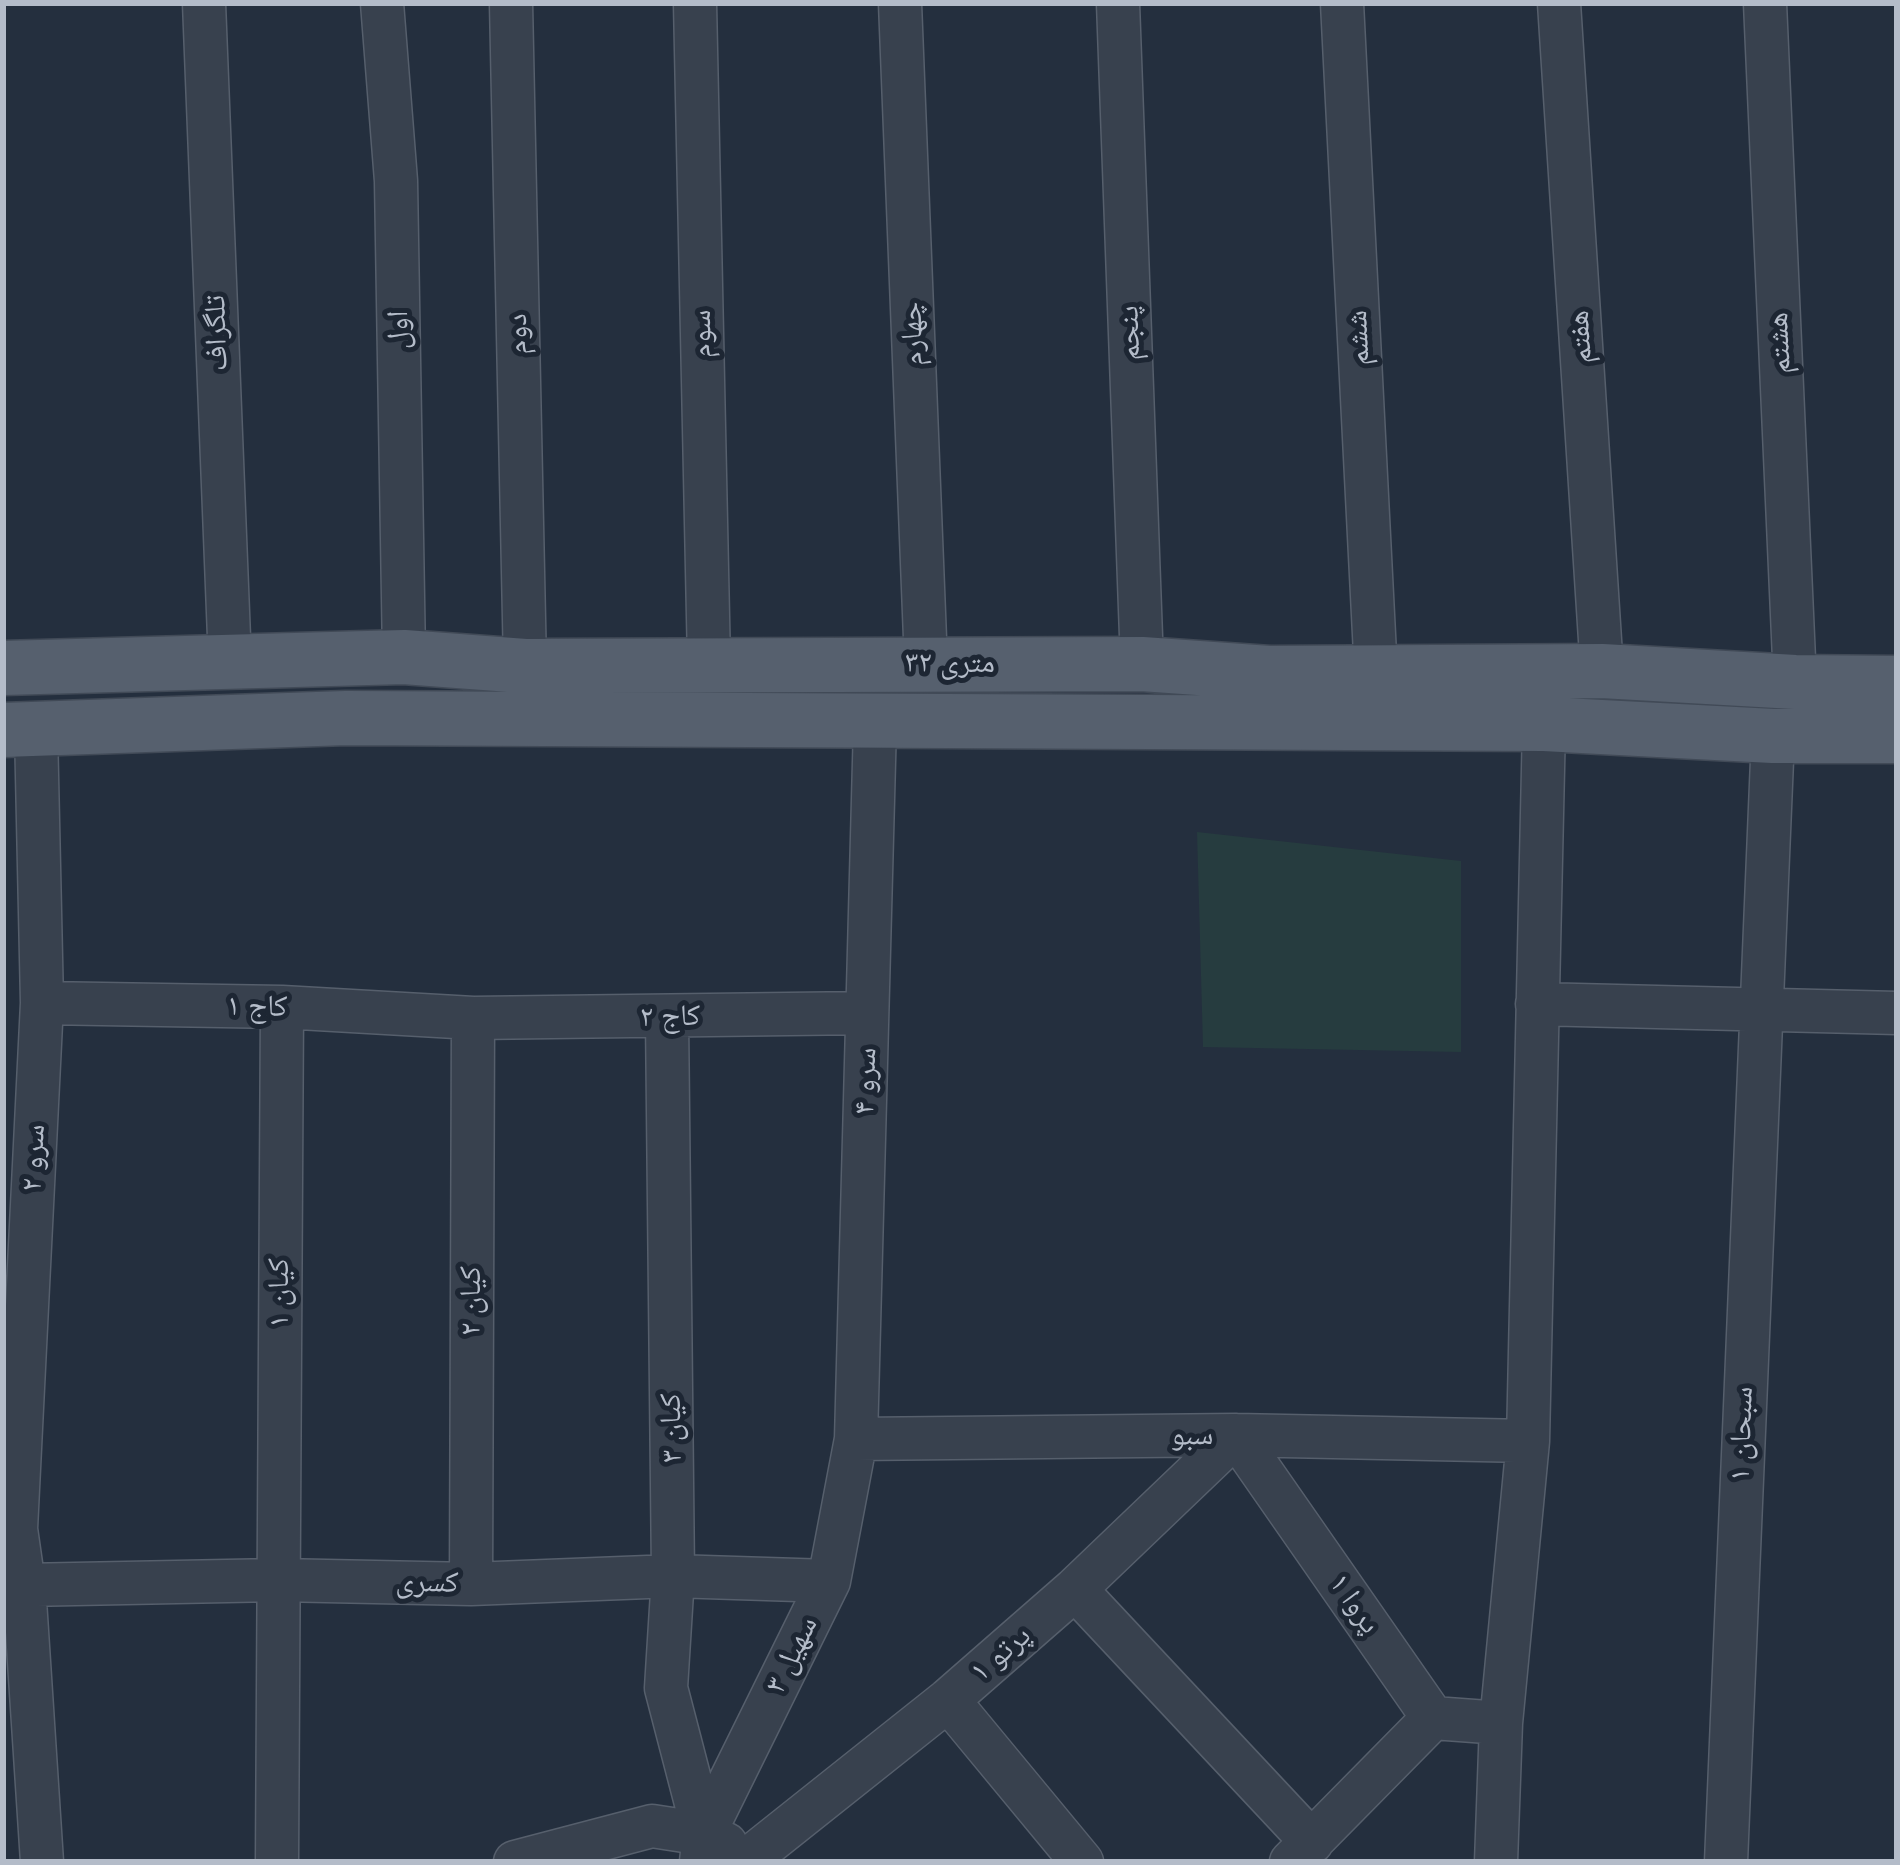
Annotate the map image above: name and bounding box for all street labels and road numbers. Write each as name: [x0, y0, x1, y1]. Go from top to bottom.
street label: تلگراف: [198, 294, 236, 372]
street label: چهارم: [894, 301, 932, 367]
street label: پنجم: [1111, 305, 1149, 361]
street label: سوم: [684, 309, 720, 359]
street label: ششم: [1340, 309, 1378, 367]
street label: هفتم: [1561, 309, 1601, 365]
street label: اول: [381, 310, 417, 350]
street label: هشتم: [1760, 311, 1800, 375]
street label: دوم: [500, 313, 536, 355]
street label: ۳۲ متری: [905, 646, 995, 682]
street label: کاج ۱: [226, 988, 288, 1026]
street label: کاج ۲: [639, 998, 701, 1036]
street label: سرو ۴: [847, 1047, 885, 1115]
street label: سرو ۲: [14, 1123, 54, 1193]
street label: کیان ۱: [262, 1258, 298, 1328]
street label: کیان ۲: [454, 1266, 490, 1336]
street label: سبحان ۱: [1722, 1386, 1762, 1482]
street label: کیان ۳: [653, 1393, 691, 1463]
street label: سبو: [1170, 1418, 1214, 1454]
street label: کسری: [395, 1564, 459, 1602]
street label: پروا ۱: [1321, 1567, 1387, 1641]
street label: سهیل ۳: [758, 1611, 826, 1699]
street label: پرتو ۱: [963, 1618, 1039, 1690]

